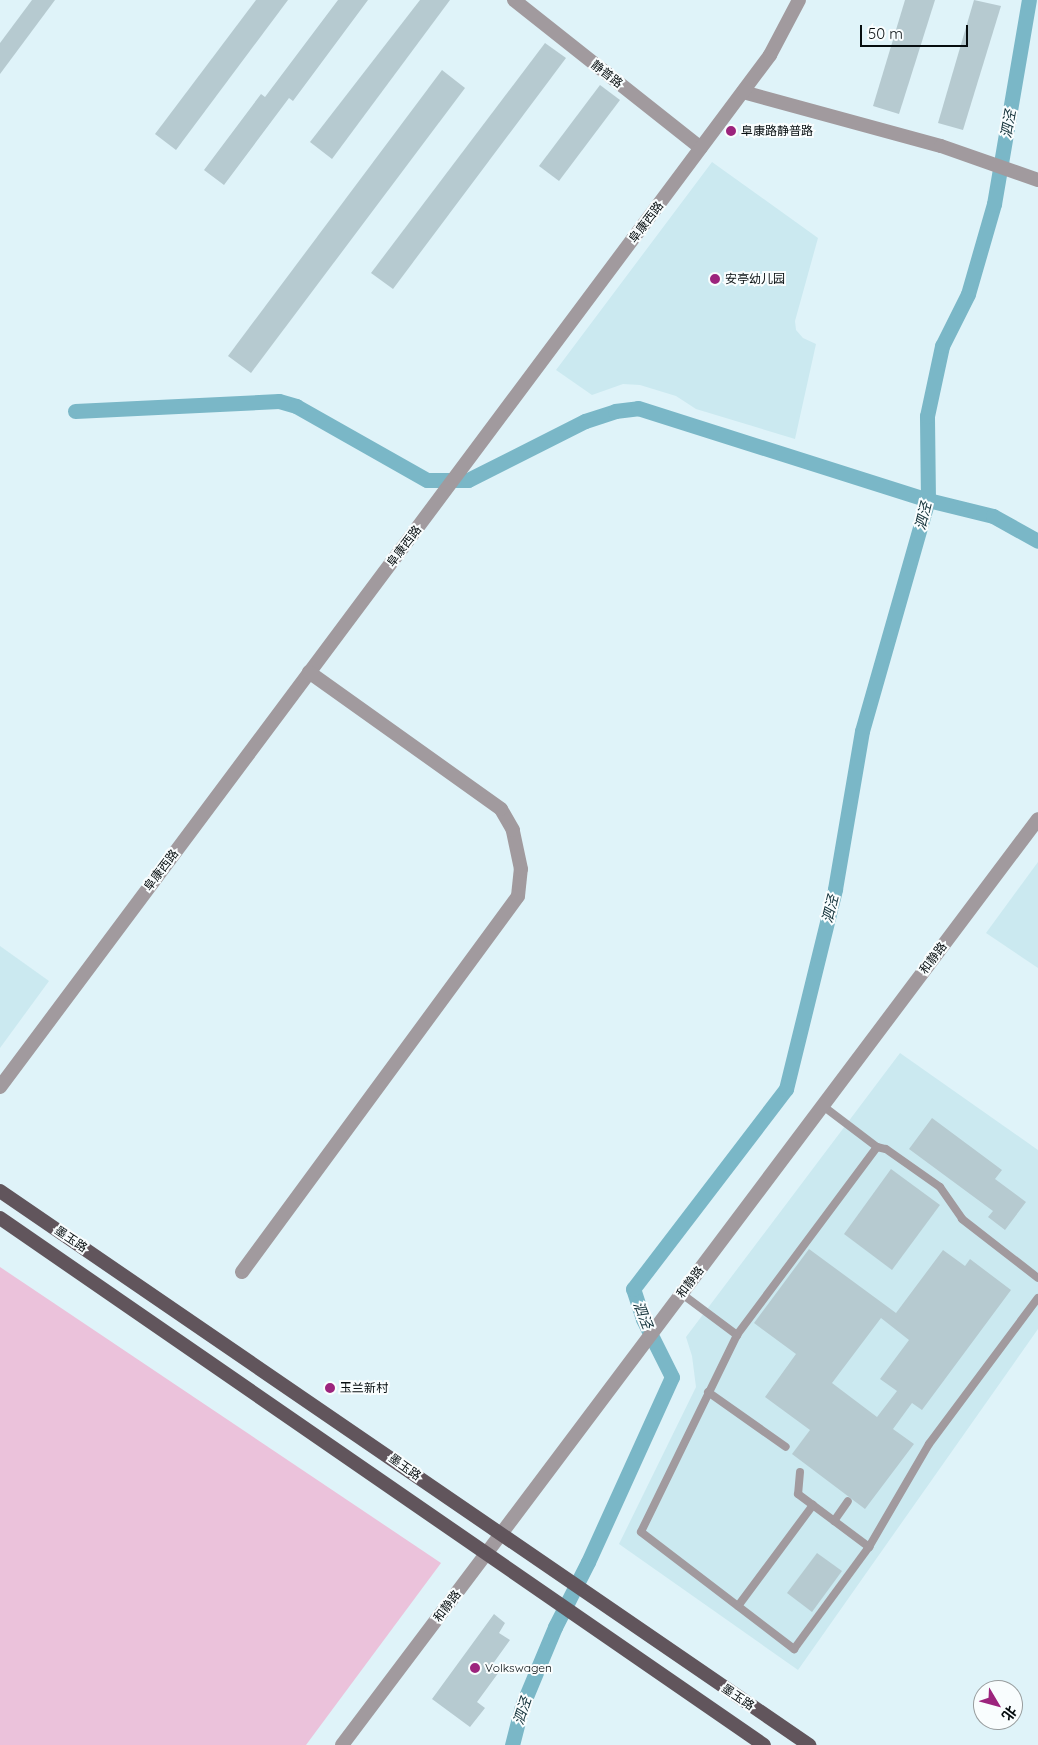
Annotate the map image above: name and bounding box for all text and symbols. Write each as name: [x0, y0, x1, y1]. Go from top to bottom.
scale bar: [863, 15, 970, 47]
text: 50 m: [868, 24, 903, 43]
street label: 静普路: [588, 57, 626, 91]
water label: 泗泾: [997, 109, 1019, 139]
place label: 阜康路静普路: [741, 124, 813, 138]
marker: 阜康路静普路: [725, 125, 737, 137]
street label: 阜康西路: [626, 198, 666, 246]
place label: 安亭幼儿园: [725, 272, 785, 286]
marker: 安亭幼儿园: [709, 273, 721, 285]
water label: 泗泾: [911, 500, 935, 532]
street label: 阜康西路: [384, 522, 424, 570]
street label: 阜康西路: [141, 846, 181, 894]
water label: 泗泾: [818, 893, 842, 925]
street label: 和静路: [916, 939, 950, 977]
street label: 墨玉路: [52, 1223, 90, 1255]
street label: 和静路: [673, 1263, 707, 1301]
water label: 泗泾: [630, 1299, 656, 1331]
place label: 玉兰新村: [340, 1381, 388, 1395]
marker: 玉兰新村: [324, 1382, 336, 1394]
street label: 墨玉路: [386, 1451, 424, 1483]
street label: 和静路: [430, 1587, 464, 1625]
place label: Volkswagen: [485, 1661, 552, 1675]
marker: Volkswagen: [469, 1662, 481, 1674]
north arrow: [973, 1680, 1023, 1730]
street label: 墨玉路: [719, 1681, 757, 1713]
water label: 泗泾: [510, 1695, 534, 1727]
text: 北: [998, 1702, 1021, 1724]

